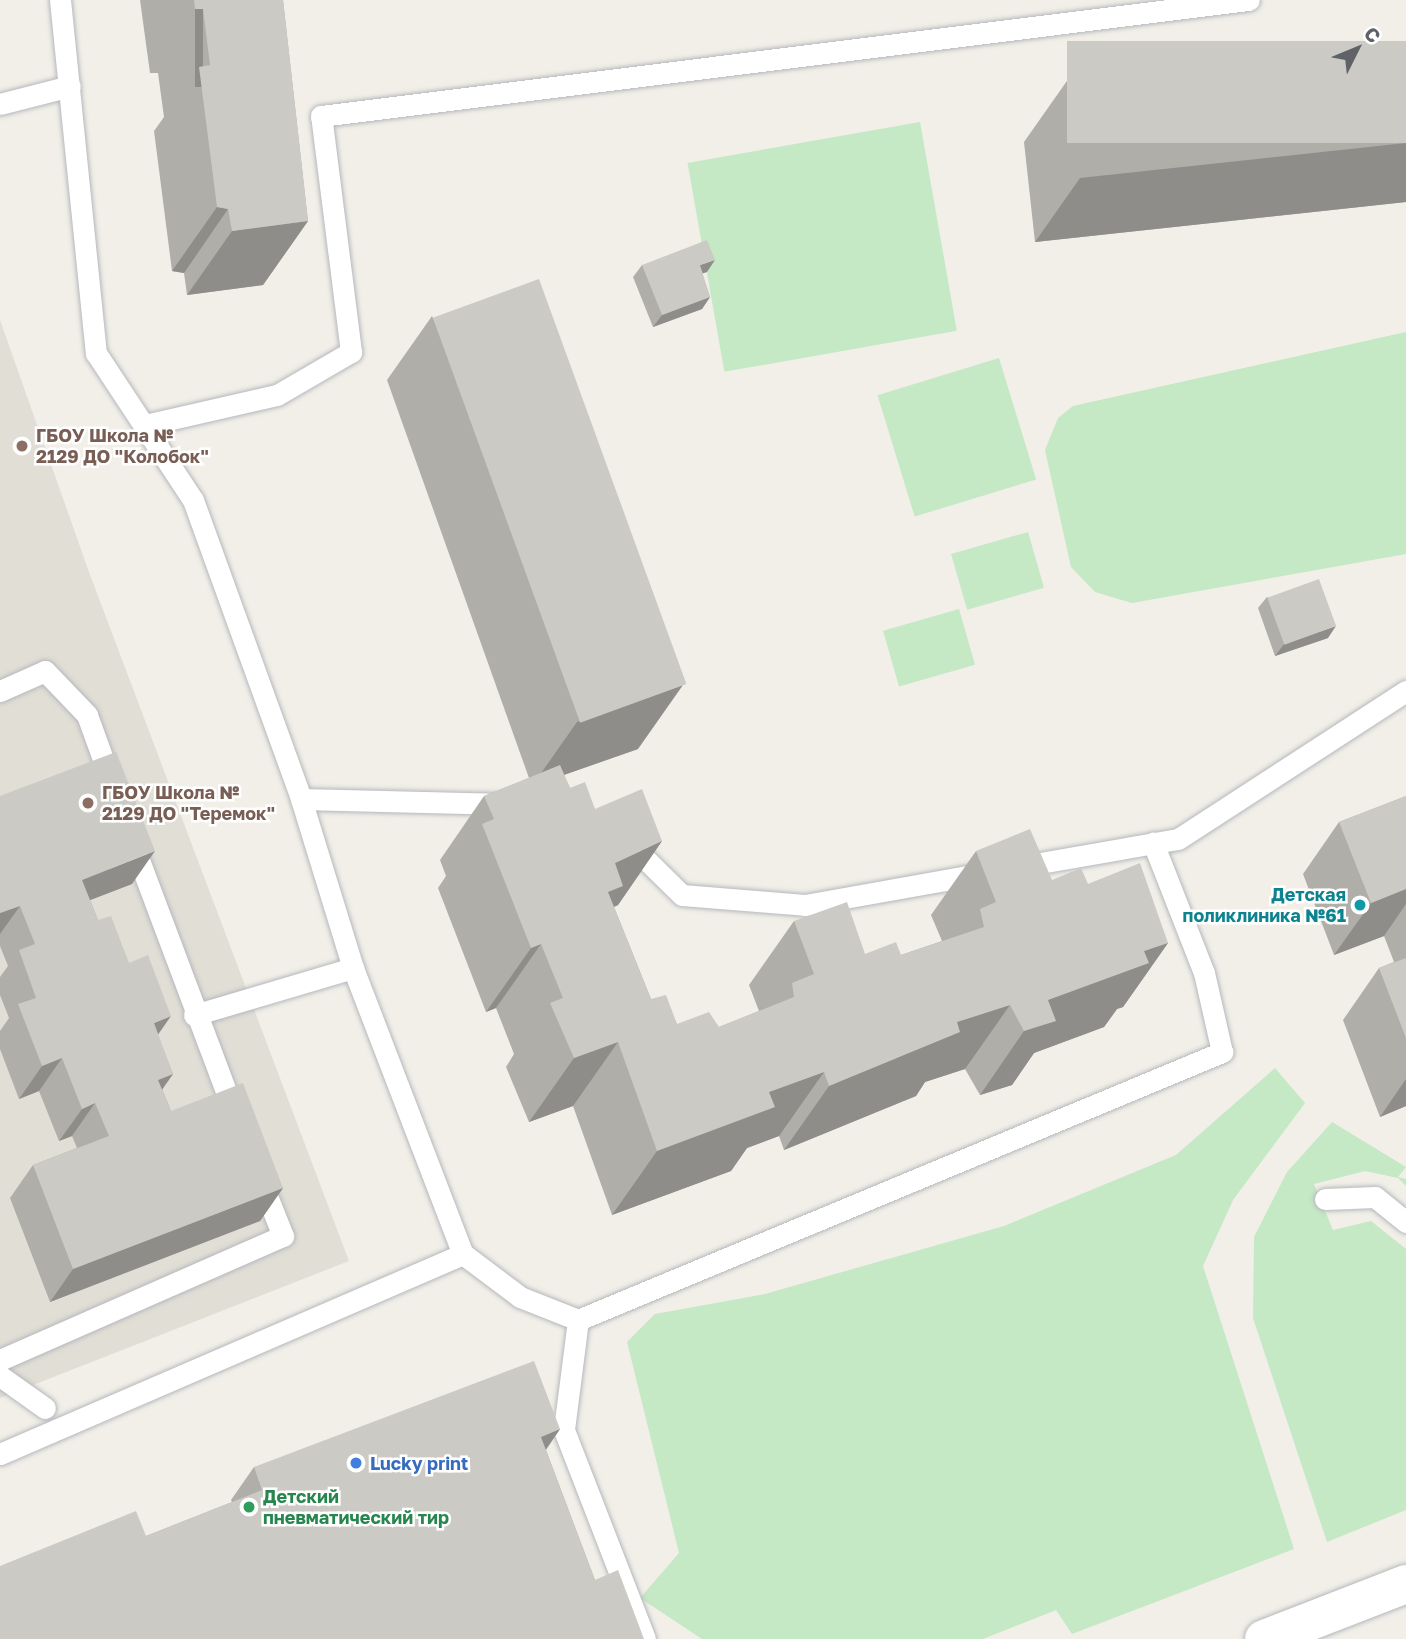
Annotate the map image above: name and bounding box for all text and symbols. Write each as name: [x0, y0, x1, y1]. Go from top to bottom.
north arrow: [1322, 14, 1392, 84]
text: С: [1360, 22, 1386, 47]
place label: ГБОУ Школа № 2129 ДО "Колобок": [36, 425, 209, 467]
marker: ГБОУ Школа № 2129 ДО "Колобок": [14, 438, 30, 454]
place label: ГБОУ Школа № 2129 ДО "Теремок": [102, 782, 275, 824]
marker: ГБОУ Школа № 2129 ДО "Теремок": [80, 795, 96, 811]
place label: Детская поликлиника №61: [1183, 884, 1346, 926]
marker: Детская поликлиника №61: [1352, 897, 1368, 913]
place label: Lucky print: [370, 1452, 468, 1474]
marker: Lucky print: [348, 1455, 364, 1471]
place label: Детский пневматический тир: [263, 1486, 449, 1528]
marker: Детский пневматический тир: [241, 1499, 257, 1515]

